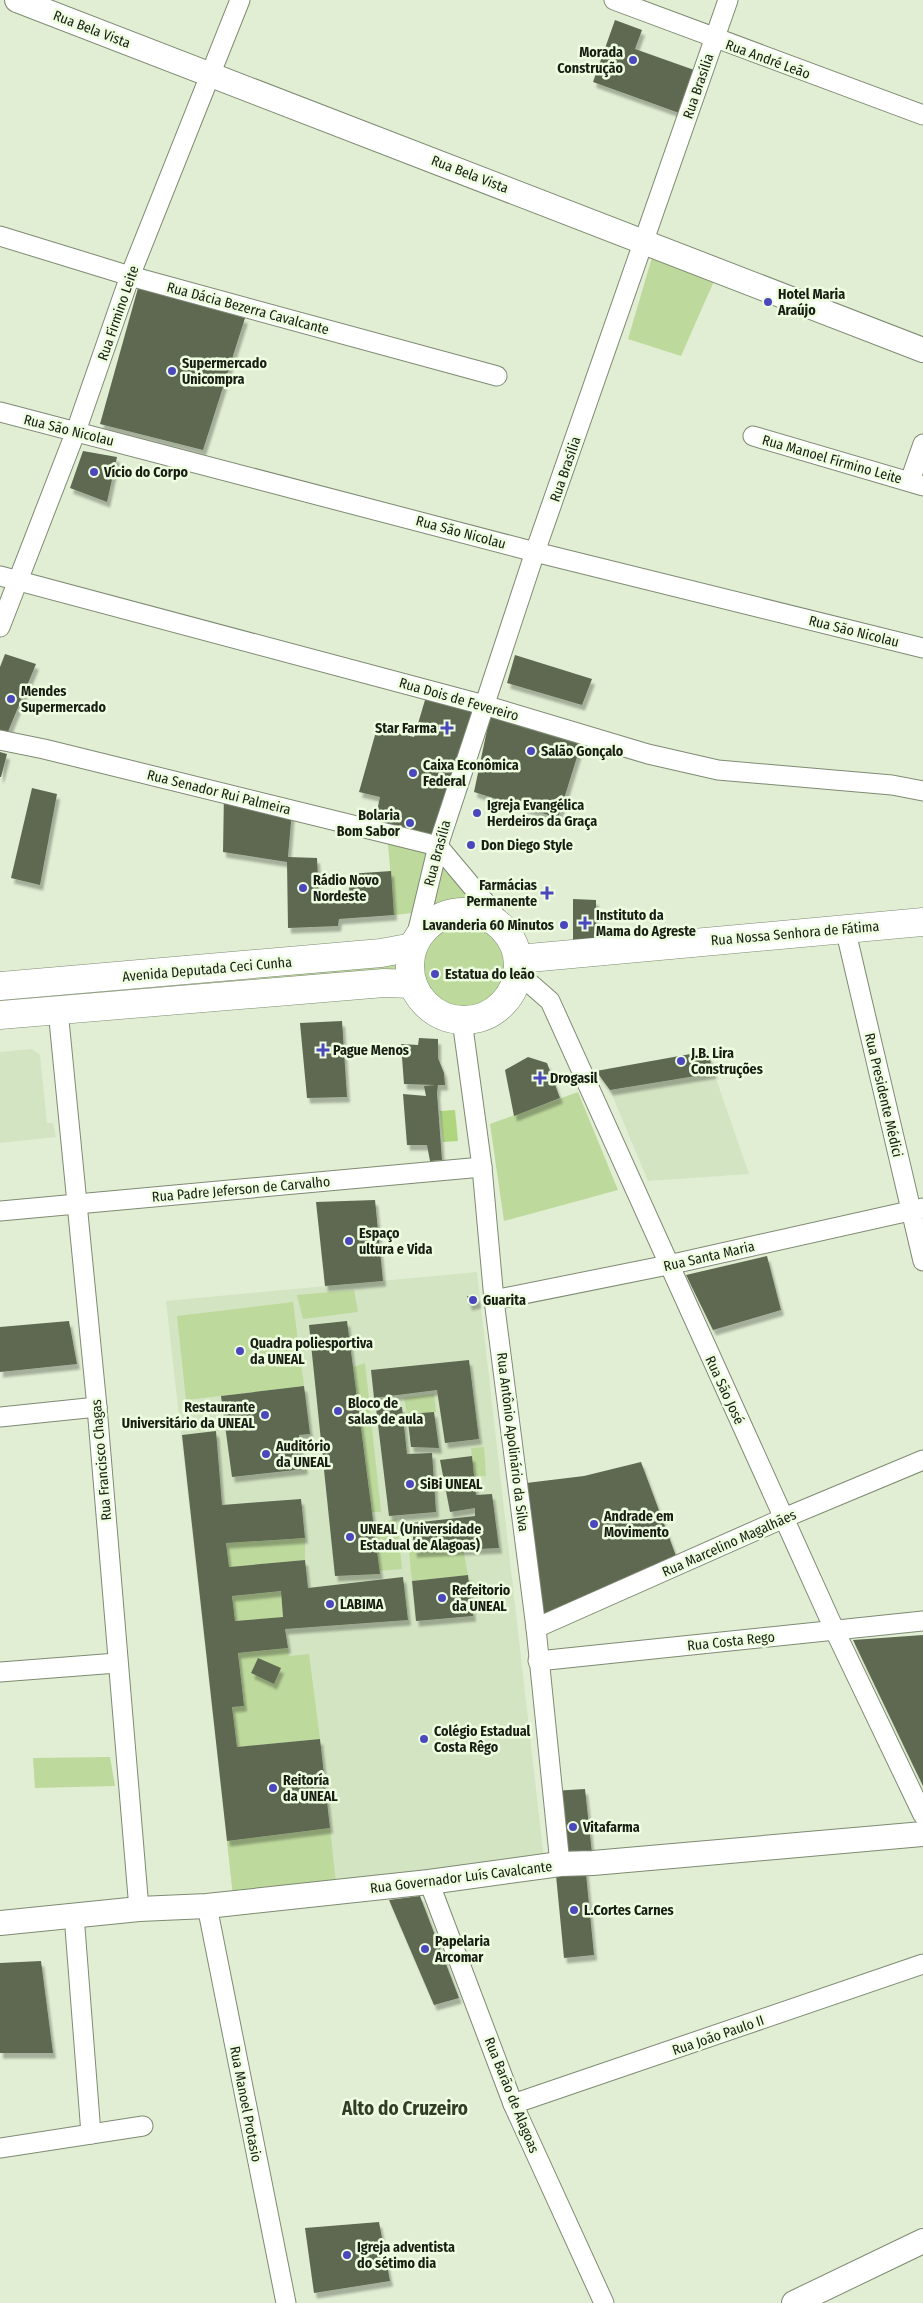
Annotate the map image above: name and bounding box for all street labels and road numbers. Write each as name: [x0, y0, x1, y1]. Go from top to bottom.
street label: Rua Bela Vista: [51, 7, 133, 52]
street label: Rua André Leão: [723, 36, 813, 83]
street label: Rua Brasília: [679, 51, 718, 121]
street label: Rua Bela Vista: [429, 152, 511, 197]
street label: Rua Firmino Leite: [94, 263, 143, 363]
street label: Rua Dácia Bezerra Cavalcante: [165, 279, 331, 338]
street label: Rua São Nicolau: [22, 411, 116, 450]
street label: Rua Manoel Firmino Leite: [760, 431, 904, 488]
street label: Rua Brasília: [546, 434, 585, 504]
street label: Rua São Nicolau: [414, 512, 508, 553]
street label: Rua São Nicolau: [807, 612, 901, 651]
street label: Rua Dois de Fevereiro: [397, 674, 521, 725]
street label: Rua Senador Rui Palmeira: [145, 766, 293, 819]
street label: Rua Brasília: [421, 818, 454, 888]
street label: Rua Nossa Senhora de Fátima: [710, 918, 880, 949]
street label: Avenida Deputada Ceci Cunha: [122, 954, 293, 985]
street label: Rua Presidente Médici: [861, 1031, 906, 1159]
street label: Rua Padre Jeferson de Carvalho: [151, 1173, 331, 1206]
street label: Rua Santa Maria: [662, 1238, 756, 1275]
street label: Rua Antônio Apolinário da Silva: [493, 1351, 532, 1533]
street label: Rua São José: [701, 1353, 748, 1427]
street label: Rua Francisco Chagas: [88, 1399, 115, 1521]
street label: Rua Marcelino Magalhães: [660, 1506, 799, 1581]
street label: Rua Costa Rego: [686, 1628, 776, 1655]
street label: Rua Governador Luís Cavalcante: [369, 1858, 553, 1897]
street label: Rua João Paulo II: [670, 2012, 766, 2059]
street label: Rua Barão de Alagoas: [481, 2035, 543, 2156]
street label: Rua Manoel Protasio: [226, 2045, 265, 2163]

